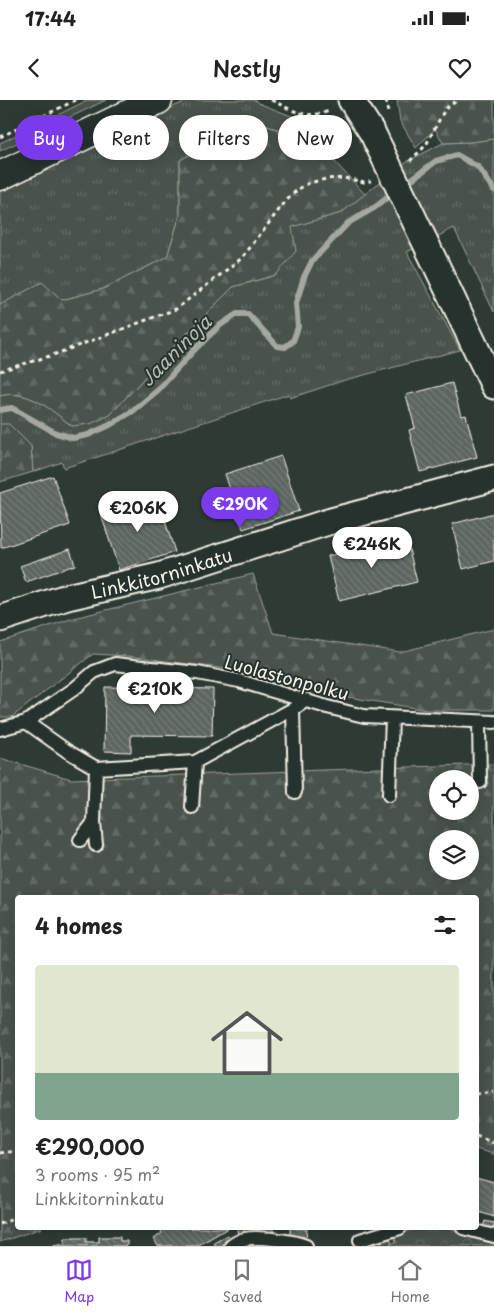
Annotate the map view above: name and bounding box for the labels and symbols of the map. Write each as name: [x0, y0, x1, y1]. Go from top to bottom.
water label: Jaaninoja: [133, 307, 218, 392]
pin: €290K: [205, 486, 275, 529]
pin: €206K: [103, 490, 173, 533]
pin: €246K: [337, 526, 407, 569]
street label: Linkkitorninkatu: [88, 540, 235, 605]
street label: Luolastonpolku: [222, 647, 352, 707]
pin: €210K: [120, 672, 190, 714]

